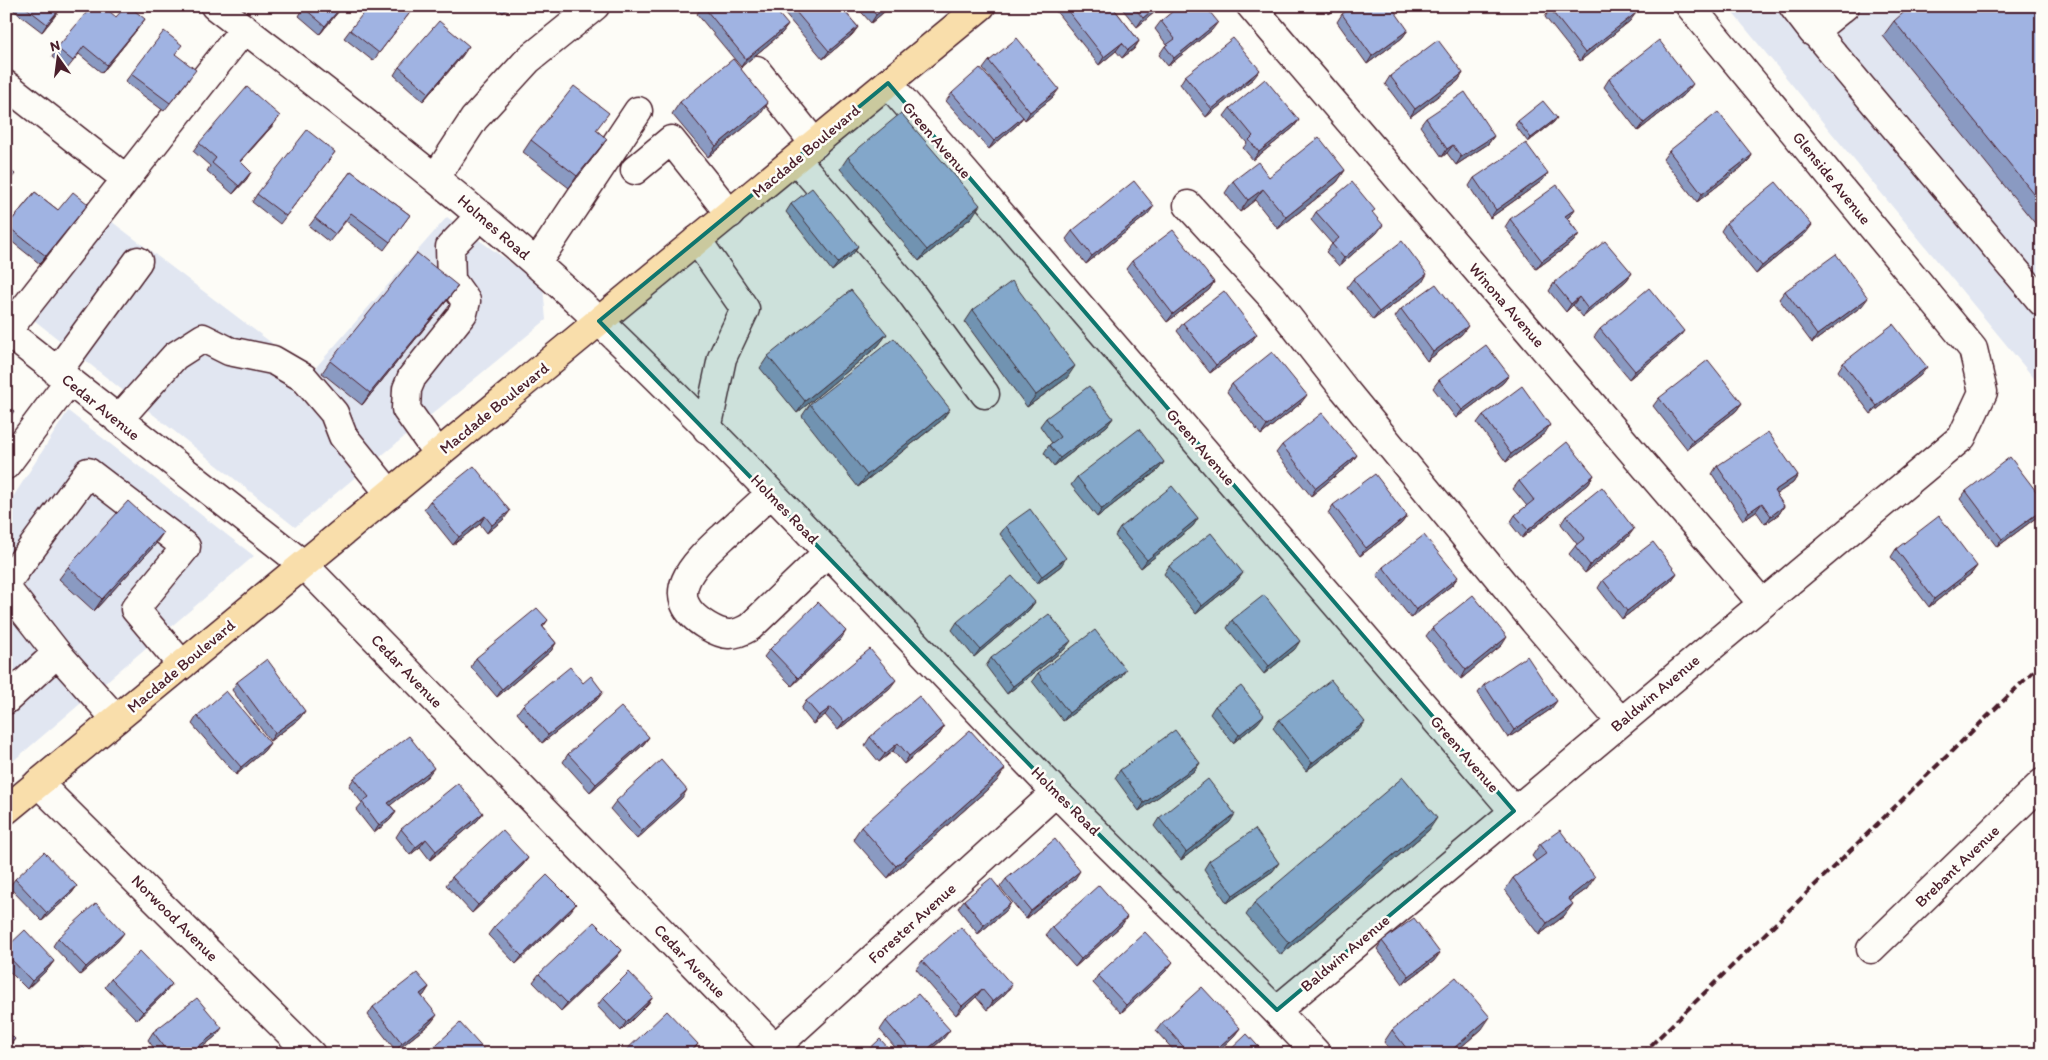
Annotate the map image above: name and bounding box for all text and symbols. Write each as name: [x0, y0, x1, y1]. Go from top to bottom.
north arrow: [32, 32, 82, 82]
text: N: [48, 36, 62, 55]
street label: Green Avenue: [898, 98, 976, 182]
street label: Macdade Boulevard: [748, 100, 864, 202]
street label: Glenside Avenue: [1789, 128, 1875, 228]
street label: Holmes Road: [454, 190, 534, 264]
street label: Winona Avenue: [1465, 259, 1549, 351]
street label: Macdade Boulevard: [435, 358, 553, 458]
street label: Cedar Avenue: [58, 370, 144, 444]
street label: Green Avenue: [1162, 405, 1240, 489]
street label: Holmes Road: [747, 470, 823, 548]
street label: Macdade Boulevard: [123, 615, 239, 717]
street label: Cedar Avenue: [367, 630, 447, 712]
street label: Baldwin Avenue: [1607, 650, 1703, 736]
street label: Green Avenue: [1426, 712, 1504, 796]
street label: Holmes Road: [1027, 762, 1105, 840]
street label: Brebant Avenue: [1911, 821, 2003, 911]
street label: Norwood Avenue: [128, 871, 223, 966]
street label: Forester Avenue: [864, 878, 960, 967]
street label: Baldwin Avenue: [1297, 910, 1393, 996]
street label: Cedar Avenue: [650, 920, 730, 1002]

